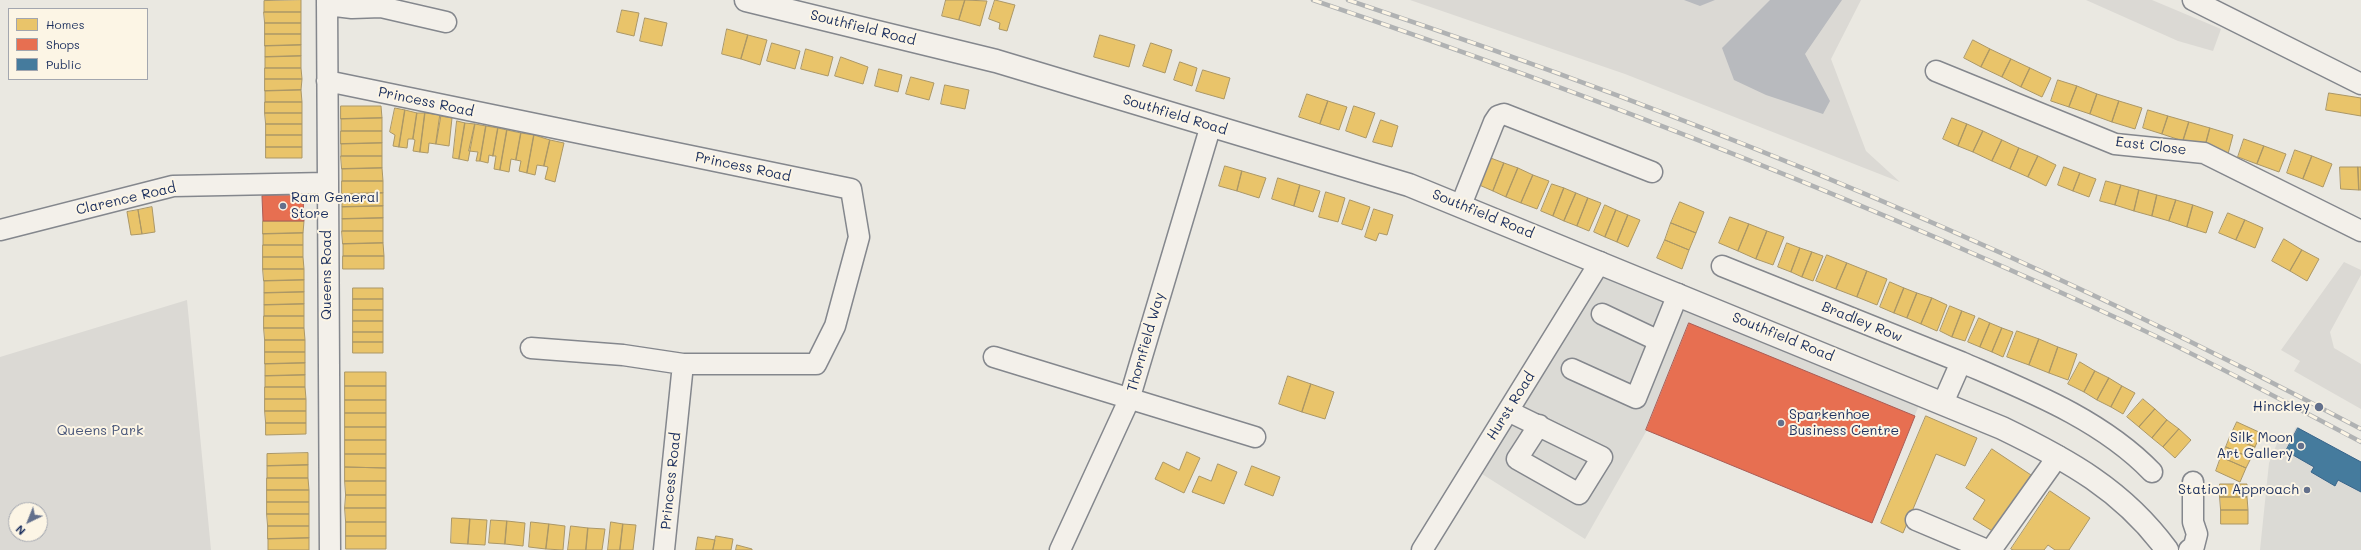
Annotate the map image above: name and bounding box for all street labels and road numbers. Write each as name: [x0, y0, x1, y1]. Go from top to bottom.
street label: Southfield Road: [809, 7, 917, 49]
street label: Princess Road: [377, 84, 475, 120]
street label: Southfield Road: [1121, 91, 1229, 139]
street label: East Close: [2115, 133, 2187, 159]
street label: Princess Road: [694, 149, 792, 185]
street label: Clarence Road: [74, 179, 178, 219]
street label: Southfield Road: [1430, 186, 1536, 242]
street label: Queens Road: [319, 230, 335, 320]
street label: Thornfield Way: [1124, 290, 1168, 394]
street label: Bradley Row: [1819, 298, 1905, 346]
street label: Southfield Road: [1730, 309, 1836, 365]
street label: Hurst Road: [1483, 369, 1539, 443]
street label: Princess Road: [658, 432, 684, 530]

